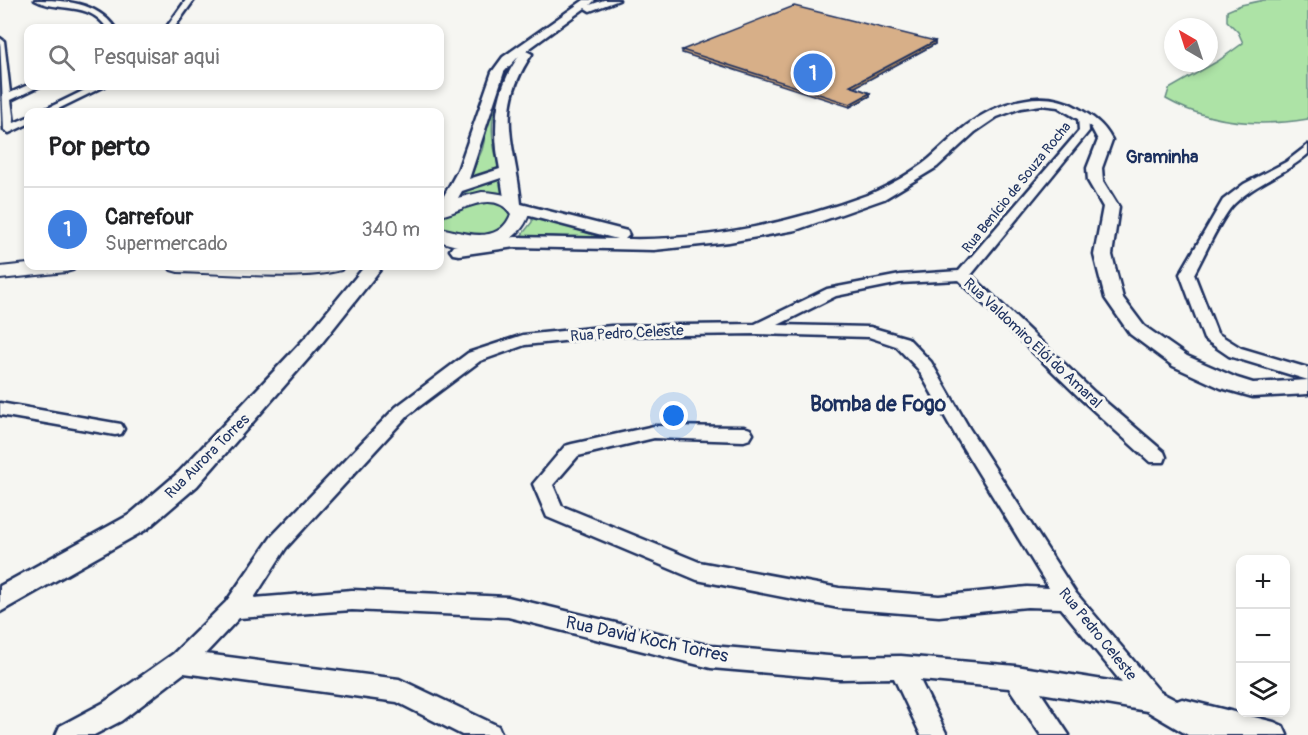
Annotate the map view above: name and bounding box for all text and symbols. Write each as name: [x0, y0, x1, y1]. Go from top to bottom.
north arrow: [1164, 18, 1218, 72]
search box: [24, 24, 444, 90]
icon: search: [45, 41, 78, 74]
text: Pesquisar aqui: [93, 43, 219, 71]
pin: 1: [794, 50, 832, 96]
street label: Rua Benício de Souza Rocha: [958, 118, 1074, 256]
text: Por perto: [48, 131, 150, 163]
district label: Graminha: [1126, 146, 1199, 169]
text: Carrefour: [105, 203, 193, 231]
text: 1: [64, 217, 71, 242]
text: 340 m: [361, 217, 420, 242]
text: Supermercado: [105, 231, 228, 256]
street label: Rua Valdomiro Elói do Amaral: [959, 274, 1106, 413]
street label: Rua Pedro Celeste: [570, 321, 685, 346]
district label: Bomba de Fogo: [810, 391, 947, 418]
your location: [659, 401, 688, 430]
street label: Rua Aurora Torres: [161, 410, 254, 503]
map controls: [1236, 555, 1290, 717]
button: +: [1236, 555, 1290, 609]
street label: Rua Pedro Celeste: [1054, 584, 1141, 685]
button: −: [1236, 609, 1290, 663]
street label: Rua David Koch Torres: [563, 611, 730, 668]
button: layers: [1236, 663, 1290, 717]

